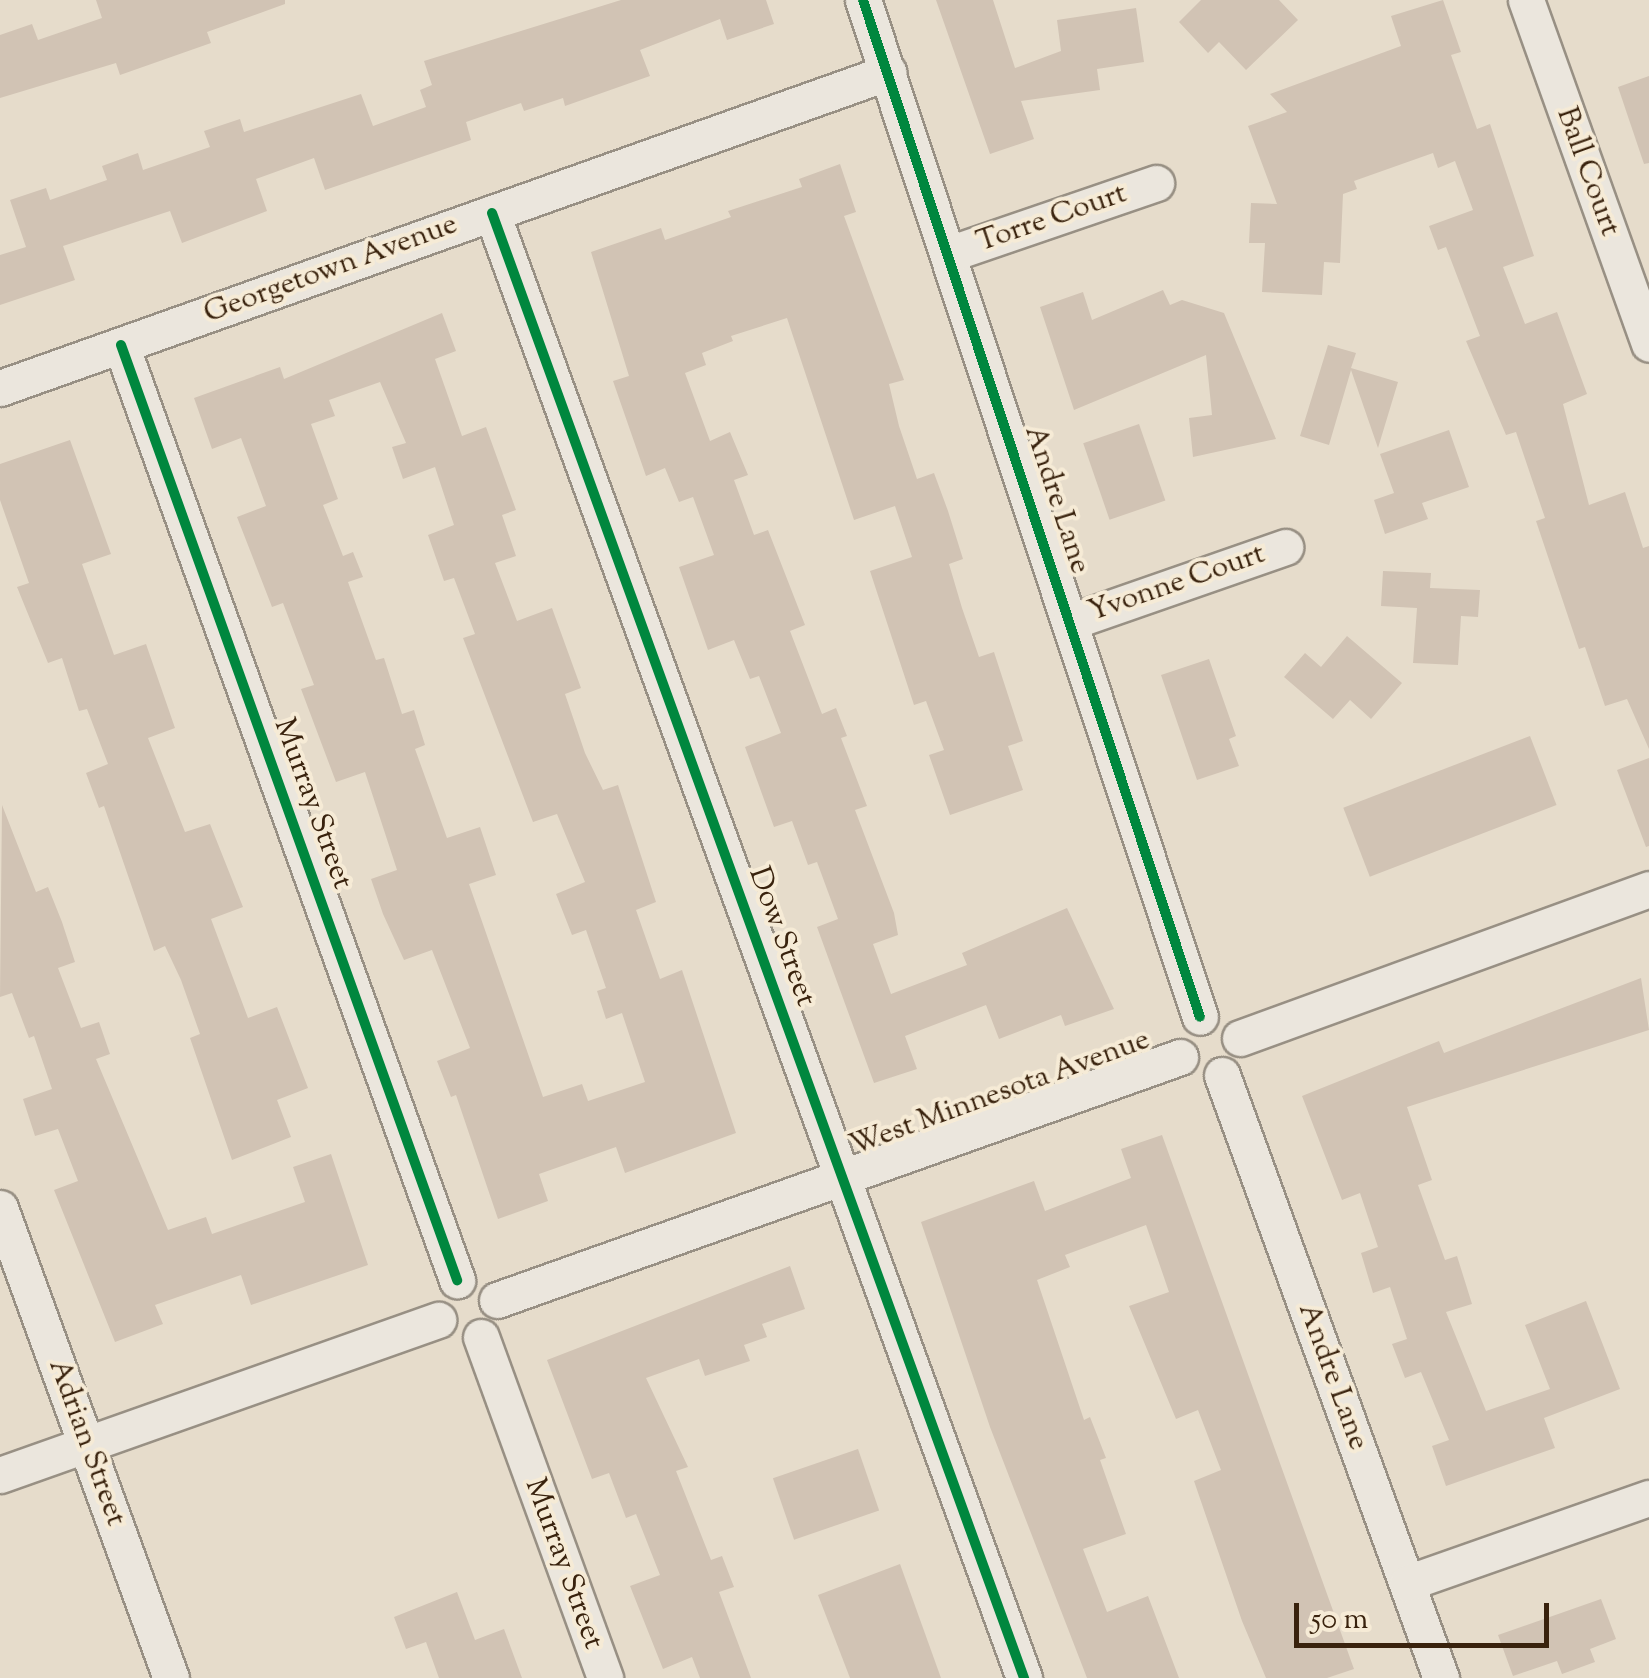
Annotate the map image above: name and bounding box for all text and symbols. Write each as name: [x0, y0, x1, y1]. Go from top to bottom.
street label: Ball Court: [1547, 103, 1627, 241]
street label: Torre Court: [972, 177, 1132, 261]
street label: Georgetown Avenue: [199, 207, 463, 333]
street label: Andre Lane: [1015, 421, 1097, 579]
street label: Yvonne Court: [1084, 537, 1270, 631]
street label: Murray Street: [264, 714, 360, 894]
street label: Dow Street: [739, 862, 823, 1012]
street label: West Minnesota Avenue: [845, 1023, 1155, 1165]
street label: Andre Lane: [1289, 1299, 1375, 1455]
street label: Adrian Street: [39, 1355, 133, 1531]
street label: Murray Street: [515, 1474, 611, 1654]
scale bar: [1299, 1583, 1554, 1645]
text: 50 m: [1311, 1599, 1368, 1642]

